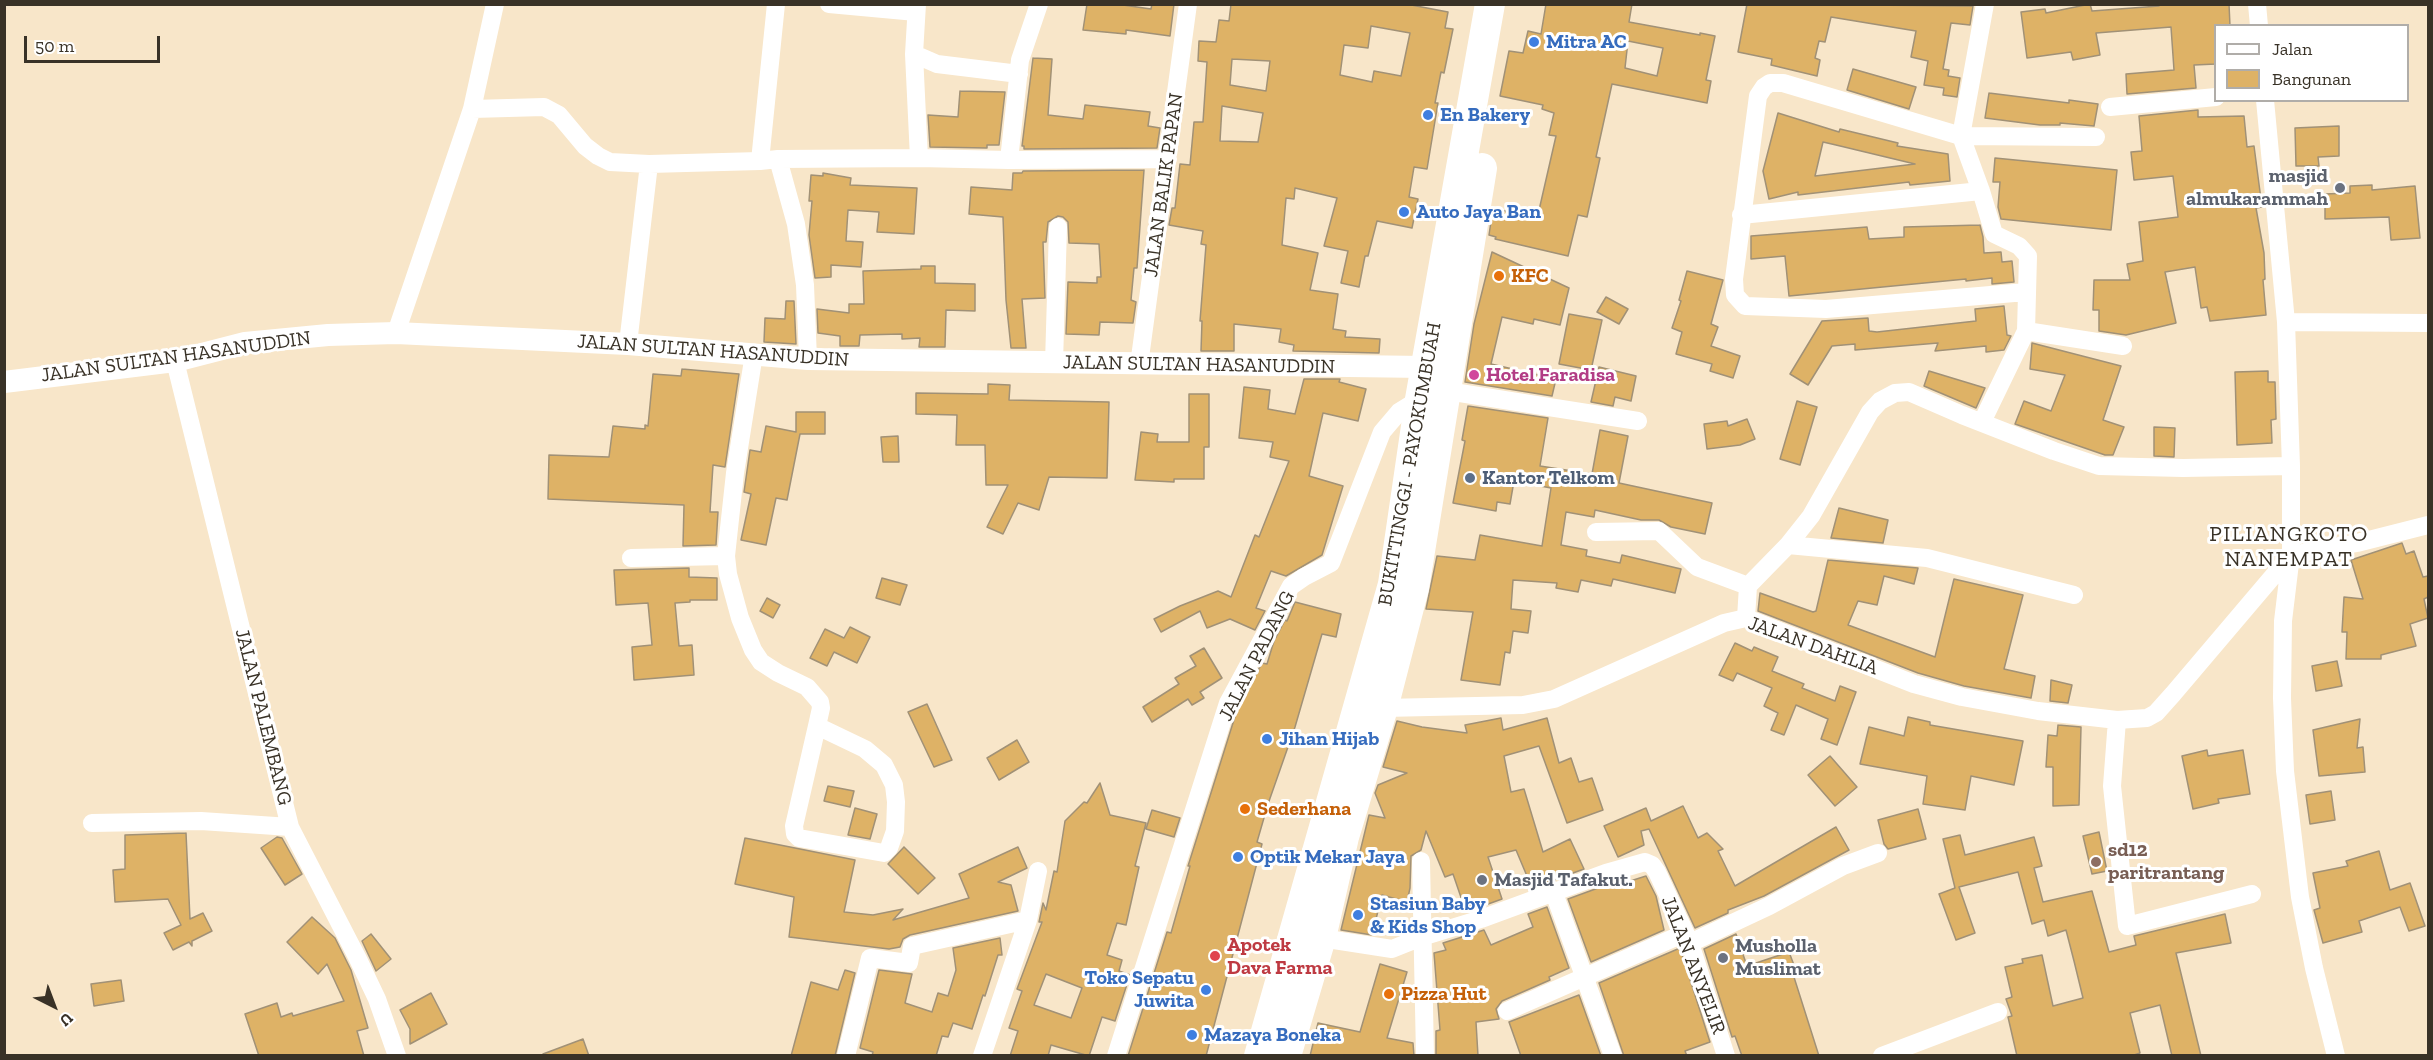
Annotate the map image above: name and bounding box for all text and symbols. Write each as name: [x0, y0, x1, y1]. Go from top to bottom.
scale bar: [27, 24, 164, 62]
legend: [2214, 24, 2409, 102]
place label: Mitra AC: [1546, 30, 1627, 54]
text: 50 m: [35, 35, 74, 57]
marker: Mitra AC: [1527, 35, 1541, 49]
text: Jalan: [2272, 38, 2312, 60]
text: Bangunan: [2272, 68, 2351, 90]
street label: JALAN BALIK PAPAN: [1139, 91, 1189, 279]
place label: En Bakery: [1440, 103, 1530, 127]
marker: En Bakery: [1421, 108, 1435, 122]
place label: masjid almukarammah: [2186, 164, 2328, 211]
marker: masjid almukarammah: [2333, 181, 2347, 195]
place label: Auto Jaya Ban: [1416, 200, 1541, 224]
marker: Auto Jaya Ban: [1397, 205, 1411, 219]
place label: KFC: [1511, 264, 1549, 288]
marker: KFC: [1492, 269, 1506, 283]
street label: BUKITTINGGI - PAYOKUMBUAH: [1373, 320, 1447, 608]
street label: JALAN SULTAN HASANUDDIN: [40, 326, 312, 388]
street label: JALAN SULTAN HASANUDDIN: [576, 330, 850, 372]
street label: JALAN SULTAN HASANUDDIN: [1063, 351, 1335, 379]
place label: Hotel Faradisa: [1486, 363, 1615, 387]
marker: Hotel Faradisa: [1467, 368, 1481, 382]
place label: Kantor Telkom: [1482, 466, 1615, 490]
marker: Kantor Telkom: [1463, 471, 1477, 485]
district label: PILIANGKOTO NANEMPAT: [2209, 522, 2369, 574]
street label: JALAN PADANG: [1214, 587, 1300, 725]
street label: JALAN DAHLIA: [1745, 611, 1881, 681]
street label: JALAN PALEMBANG: [229, 626, 297, 808]
place label: Jihan Hijab: [1279, 727, 1379, 751]
marker: Jihan Hijab: [1260, 732, 1274, 746]
place label: Sederhana: [1257, 797, 1351, 821]
marker: Sederhana: [1238, 802, 1252, 816]
place label: sd12 paritrantang: [2108, 838, 2224, 885]
place label: Optik Mekar Jaya: [1250, 845, 1405, 869]
marker: Optik Mekar Jaya: [1231, 850, 1245, 864]
marker: sd12 paritrantang: [2089, 855, 2103, 869]
place label: Masjid Tafakut.: [1494, 868, 1633, 892]
marker: Masjid Tafakut.: [1475, 873, 1489, 887]
place label: Stasiun Baby & Kids Shop: [1370, 892, 1486, 939]
street label: JALAN ANYELIR: [1656, 893, 1730, 1037]
marker: Stasiun Baby & Kids Shop: [1351, 908, 1365, 922]
place label: Apotek Dava Farma: [1227, 933, 1333, 980]
place label: Musholla Muslimat: [1735, 934, 1821, 981]
marker: Apotek Dava Farma: [1208, 949, 1222, 963]
marker: Musholla Muslimat: [1716, 951, 1730, 965]
place label: Toko Sepatu Juwita: [1084, 966, 1194, 1013]
north arrow: [24, 976, 84, 1036]
place label: Pizza Hut: [1401, 982, 1486, 1006]
marker: Toko Sepatu Juwita: [1199, 983, 1213, 997]
marker: Pizza Hut: [1382, 987, 1396, 1001]
text: U: [56, 1009, 77, 1031]
place label: Mazaya Boneka: [1204, 1023, 1341, 1047]
marker: Mazaya Boneka: [1185, 1028, 1199, 1042]

